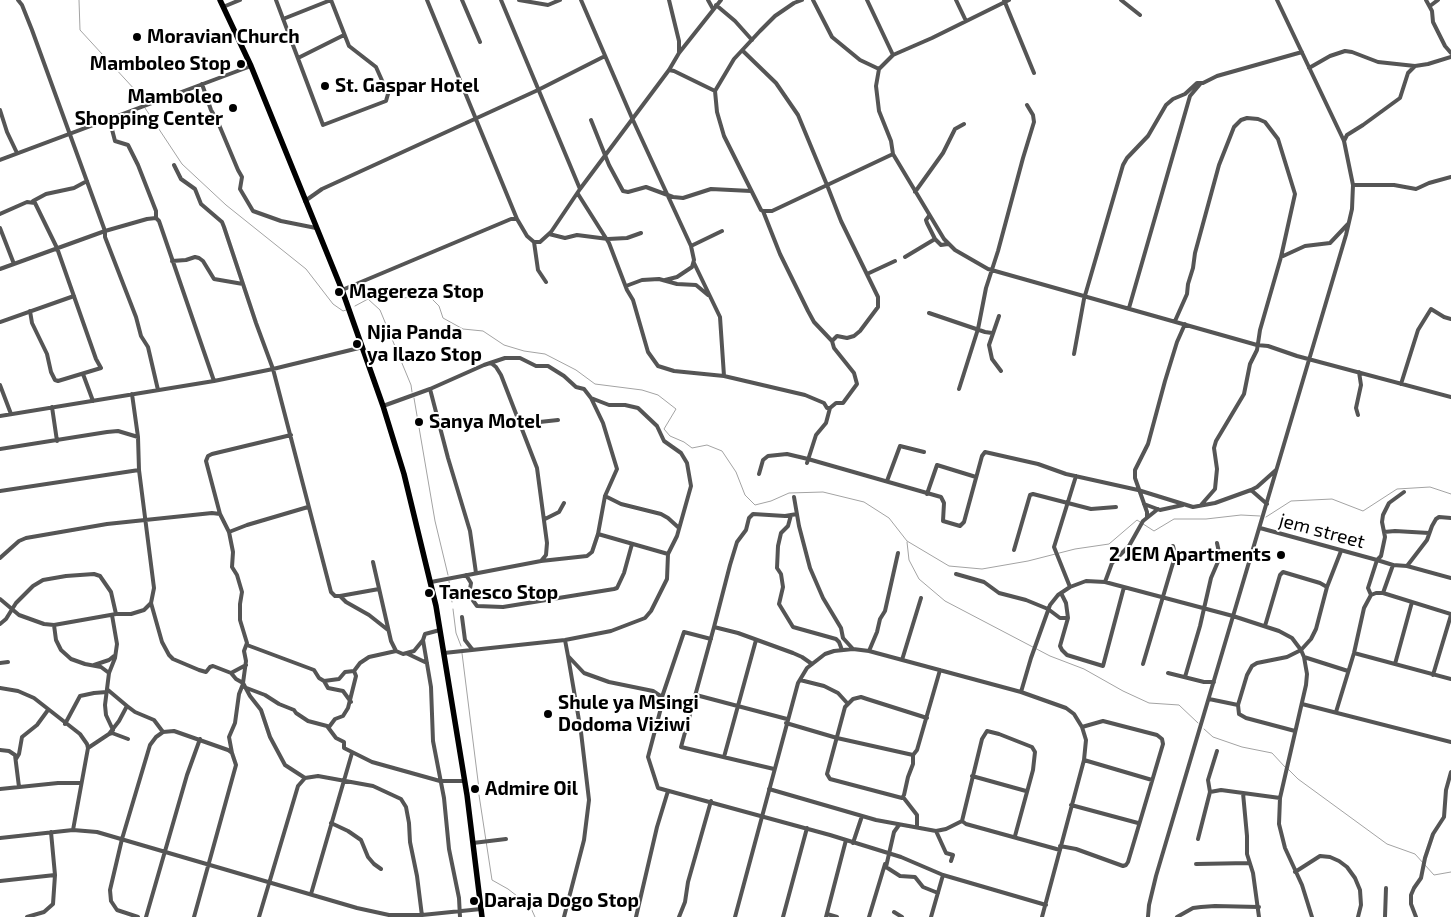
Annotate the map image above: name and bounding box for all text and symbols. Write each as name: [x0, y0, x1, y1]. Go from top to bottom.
place label: Moravian Church: [147, 26, 300, 48]
marker: Moravian Church: [131, 31, 143, 43]
place label: Mamboleo Stop: [90, 53, 231, 75]
marker: Mamboleo Stop: [235, 58, 247, 70]
place label: St. Gaspar Hotel: [335, 75, 479, 97]
marker: St. Gaspar Hotel: [319, 80, 331, 92]
place label: Mamboleo Shopping Center: [75, 86, 223, 130]
marker: Mamboleo Shopping Center: [227, 102, 239, 114]
place label: Magereza Stop: [349, 281, 484, 303]
marker: Magereza Stop: [333, 286, 345, 298]
place label: Njia Panda ya Ilazo Stop: [367, 322, 482, 366]
marker: Njia Panda ya Ilazo Stop: [351, 338, 363, 350]
place label: Sanya Motel: [429, 411, 541, 433]
marker: Sanya Motel: [413, 416, 425, 428]
street label: jem street: [1277, 509, 1367, 553]
place label: 2 JEM Apartments: [1109, 544, 1271, 566]
marker: 2 JEM Apartments: [1275, 549, 1287, 561]
place label: Tanesco Stop: [439, 582, 558, 604]
marker: Tanesco Stop: [423, 587, 435, 599]
place label: Shule ya Msingi Dodoma Viziwi: [558, 692, 699, 736]
marker: Shule ya Msingi Dodoma Viziwi: [542, 708, 554, 720]
place label: Admire Oil: [485, 778, 578, 800]
marker: Admire Oil: [469, 783, 481, 795]
place label: Daraja Dogo Stop: [484, 890, 639, 912]
marker: Daraja Dogo Stop: [468, 895, 480, 907]

